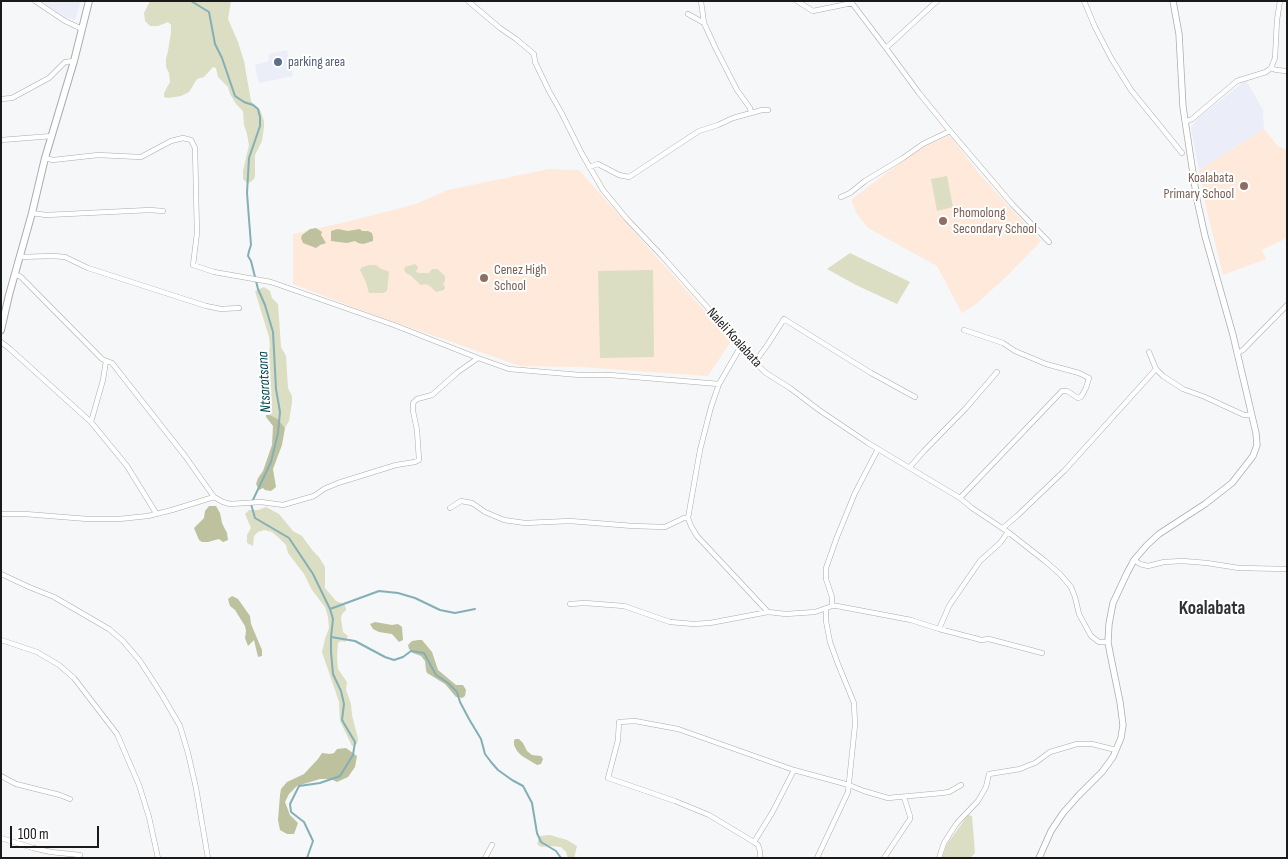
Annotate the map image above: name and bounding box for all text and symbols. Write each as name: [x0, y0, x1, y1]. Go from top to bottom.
place label: parking area: [288, 54, 345, 70]
marker: parking area: [272, 56, 284, 68]
place label: Koalabata Primary School: [1164, 170, 1234, 202]
marker: Koalabata Primary School: [1238, 180, 1250, 192]
place label: Phomolong Secondary School: [953, 205, 1037, 238]
marker: Phomolong Secondary School: [937, 215, 949, 227]
place label: Cenez High School: [494, 262, 546, 294]
marker: Cenez High School: [478, 272, 490, 284]
street label: Naleli Koalabata: [703, 305, 765, 371]
water label: Ntsaratsana: [254, 351, 276, 413]
district label: Koalabata: [1179, 598, 1245, 620]
scale bar: [12, 816, 101, 848]
text: 100 m: [18, 825, 49, 844]

